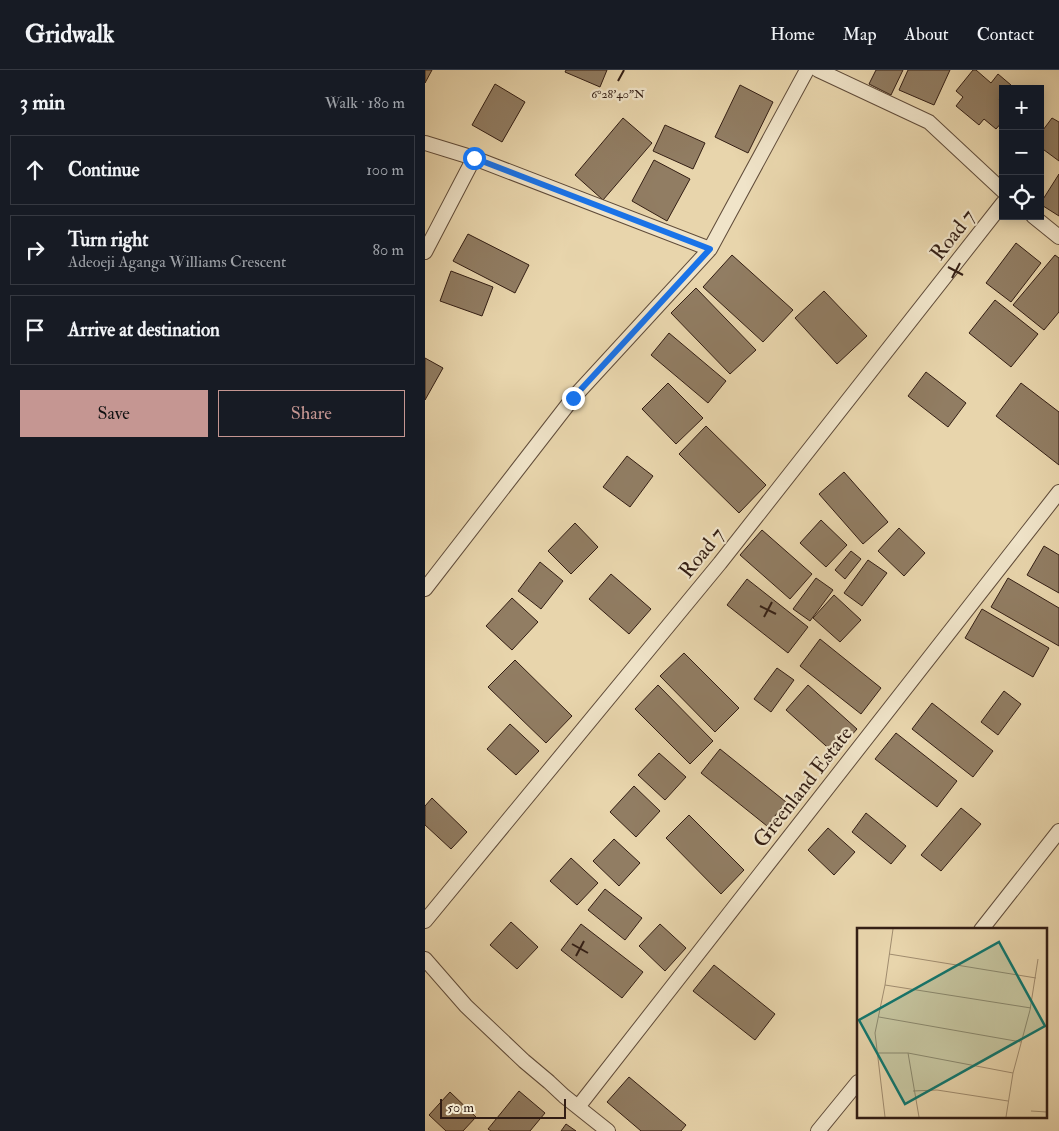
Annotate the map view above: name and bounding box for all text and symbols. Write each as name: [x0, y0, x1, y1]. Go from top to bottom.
text: Gridwalk: [25, 19, 114, 50]
text: Home: [770, 23, 815, 46]
text: Map: [843, 23, 877, 46]
text: About: [905, 23, 949, 46]
text: Contact: [977, 23, 1034, 46]
map controls: [999, 85, 1044, 220]
button: +: [999, 85, 1044, 130]
text: 6°28'40"N: [591, 87, 645, 102]
text: 3 min: [20, 89, 65, 116]
text: Walk · 180 m: [325, 93, 405, 113]
button: −: [999, 130, 1044, 175]
route start: [463, 147, 486, 170]
icon: ahead: [21, 156, 49, 184]
text: Continue: [68, 158, 139, 182]
text: 100 m: [366, 160, 404, 180]
button: locate: [999, 175, 1044, 220]
street label: Road 7: [925, 204, 982, 266]
text: Turn right: [68, 228, 148, 252]
icon: right: [21, 236, 49, 264]
text: 80 m: [373, 240, 404, 260]
text: Adeoeji Aganga Williams Crescent: [68, 252, 286, 272]
icon: arrive: [21, 316, 49, 344]
text: Arrive at destination: [68, 318, 220, 342]
route end: [562, 387, 585, 410]
button: Save: [20, 390, 208, 437]
button: Share: [218, 390, 405, 437]
street label: Road 7: [673, 522, 731, 584]
street label: Greenland Estate: [747, 721, 859, 853]
inset map: [857, 928, 1047, 1118]
scale bar: [440, 1096, 566, 1119]
text: 50 m: [447, 1099, 474, 1116]

